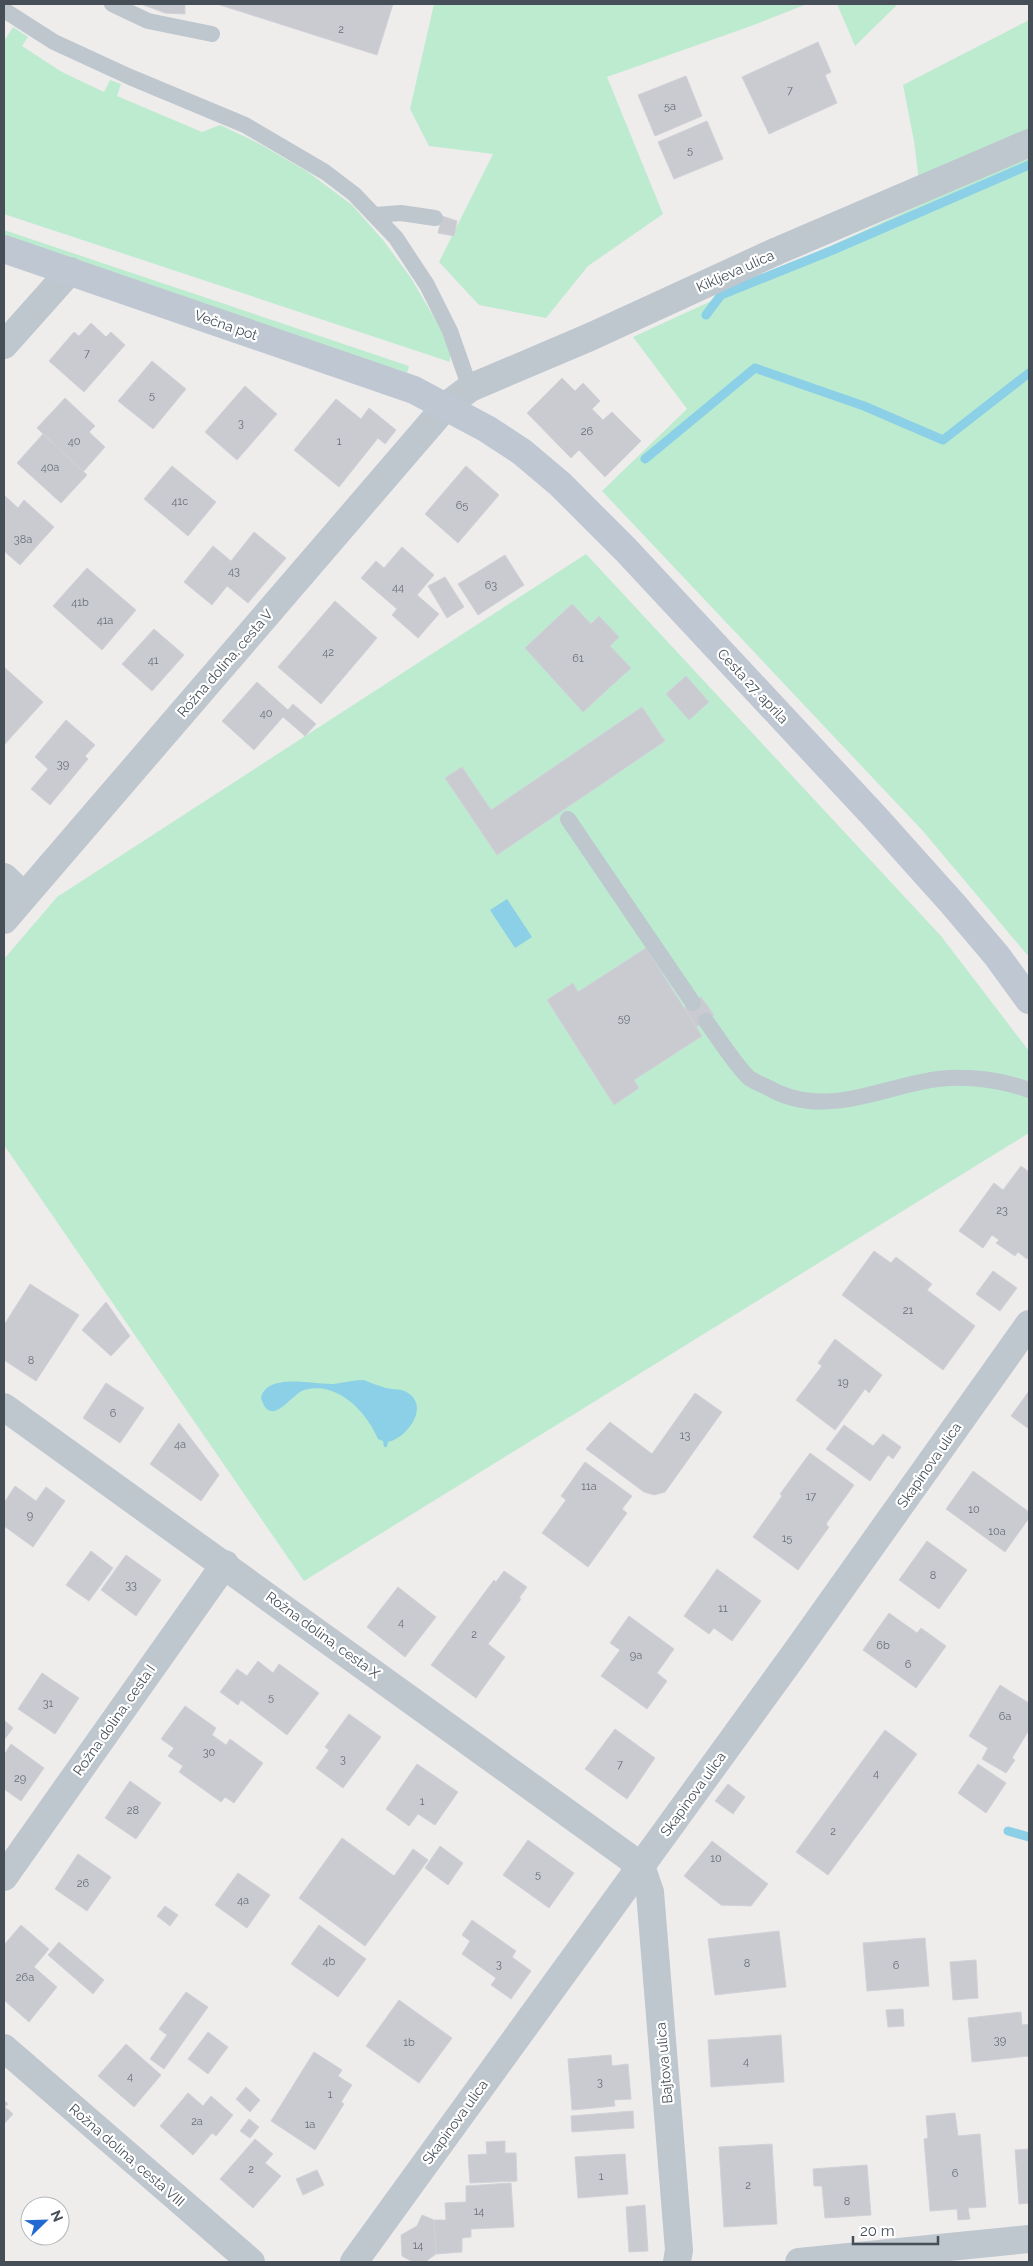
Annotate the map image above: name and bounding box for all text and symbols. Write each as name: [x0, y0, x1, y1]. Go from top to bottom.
house number: 2: [338, 23, 344, 36]
house number: 7: [787, 84, 793, 97]
house number: 5a: [664, 100, 676, 113]
house number: 5: [687, 144, 693, 157]
street label: Kikljeva ulica: [694, 247, 776, 295]
street label: Večna pot: [192, 307, 260, 343]
house number: 7: [84, 347, 90, 360]
house number: 5: [149, 389, 155, 402]
house number: 3: [238, 417, 244, 430]
house number: 26: [581, 425, 594, 438]
house number: 40: [68, 435, 81, 448]
house number: 1: [337, 435, 342, 448]
house number: 40a: [41, 461, 59, 474]
house number: 41c: [172, 495, 188, 508]
house number: 65: [456, 499, 468, 512]
house number: 38a: [14, 533, 32, 546]
house number: 43: [228, 565, 240, 578]
house number: 63: [485, 579, 497, 592]
house number: 44: [392, 581, 404, 594]
house number: 41b: [71, 596, 89, 609]
street label: Rožna dolina, cesta V: [174, 606, 276, 720]
house number: 41a: [97, 614, 113, 627]
street label: Cesta 27. aprila: [714, 645, 792, 727]
house number: 42: [322, 646, 334, 659]
house number: 61: [572, 652, 584, 665]
house number: 41: [148, 654, 159, 667]
house number: 40: [260, 707, 273, 720]
house number: 39: [57, 758, 69, 771]
house number: 59: [618, 1012, 630, 1025]
house number: 23: [996, 1204, 1008, 1217]
house number: 21: [903, 1304, 914, 1317]
house number: 8: [28, 1354, 34, 1367]
house number: 19: [837, 1376, 849, 1389]
house number: 6: [110, 1407, 117, 1420]
street label: Skapinova ulica: [894, 1419, 964, 1511]
house number: 13: [680, 1429, 690, 1442]
house number: 4a: [174, 1438, 186, 1451]
house number: 11a: [581, 1480, 597, 1493]
house number: 17: [806, 1490, 816, 1503]
house number: 10: [968, 1503, 980, 1516]
house number: 9: [27, 1509, 33, 1522]
house number: 10a: [988, 1525, 1006, 1538]
house number: 15: [782, 1532, 792, 1545]
house number: 8: [930, 1569, 936, 1582]
house number: 33: [125, 1579, 137, 1592]
street label: Rožna dolina, cesta X: [263, 1588, 383, 1682]
house number: 11: [718, 1602, 728, 1615]
house number: 4: [398, 1616, 404, 1629]
house number: 2: [471, 1628, 477, 1641]
house number: 6b: [876, 1639, 890, 1652]
house number: 9a: [630, 1649, 642, 1662]
house number: 6: [905, 1658, 912, 1671]
street label: Rožna dolina, cesta I: [70, 1661, 158, 1779]
house number: 5: [268, 1691, 274, 1704]
house number: 31: [43, 1697, 54, 1710]
house number: 6a: [999, 1710, 1011, 1723]
house number: 30: [203, 1746, 216, 1759]
street label: Skapinova ulica: [657, 1749, 729, 1839]
house number: 3: [340, 1753, 346, 1766]
house number: 7: [617, 1758, 623, 1771]
house number: 4: [873, 1767, 879, 1780]
house number: 29: [14, 1772, 26, 1785]
house number: 1: [420, 1795, 425, 1808]
house number: 28: [127, 1804, 139, 1817]
house number: 2: [830, 1825, 836, 1838]
house number: 10: [710, 1852, 722, 1865]
house number: 5: [535, 1868, 541, 1881]
house number: 26: [77, 1877, 90, 1890]
house number: 4a: [237, 1894, 249, 1907]
house number: 4b: [323, 1955, 336, 1968]
house number: 8: [744, 1957, 750, 1970]
house number: 3: [496, 1958, 502, 1971]
house number: 6: [893, 1959, 900, 1972]
house number: 26a: [16, 1971, 34, 1984]
street label: Bajtova ulica: [652, 2022, 676, 2104]
house number: 39: [994, 2034, 1006, 2047]
house number: 1b: [403, 2036, 415, 2049]
house number: 4: [743, 2055, 749, 2068]
house number: 4: [127, 2070, 133, 2083]
house number: 3: [597, 2076, 603, 2089]
street label: Skapinova ulica: [419, 2077, 491, 2167]
house number: 1: [328, 2088, 333, 2101]
street label: Rožna dolina, cesta VIII: [66, 2101, 188, 2209]
house number: 2a: [191, 2115, 203, 2128]
house number: 1a: [305, 2118, 315, 2131]
house number: 2: [248, 2163, 254, 2176]
house number: 6: [952, 2167, 959, 2180]
house number: 1: [599, 2170, 604, 2183]
house number: 2: [745, 2179, 751, 2192]
house number: 8: [844, 2195, 850, 2208]
north arrow: [20, 2196, 70, 2246]
house number: 14: [474, 2205, 484, 2218]
text: N: [48, 2208, 66, 2224]
scale bar: [853, 2214, 938, 2246]
text: 20 m: [860, 2222, 895, 2240]
house number: 14: [413, 2239, 423, 2252]

